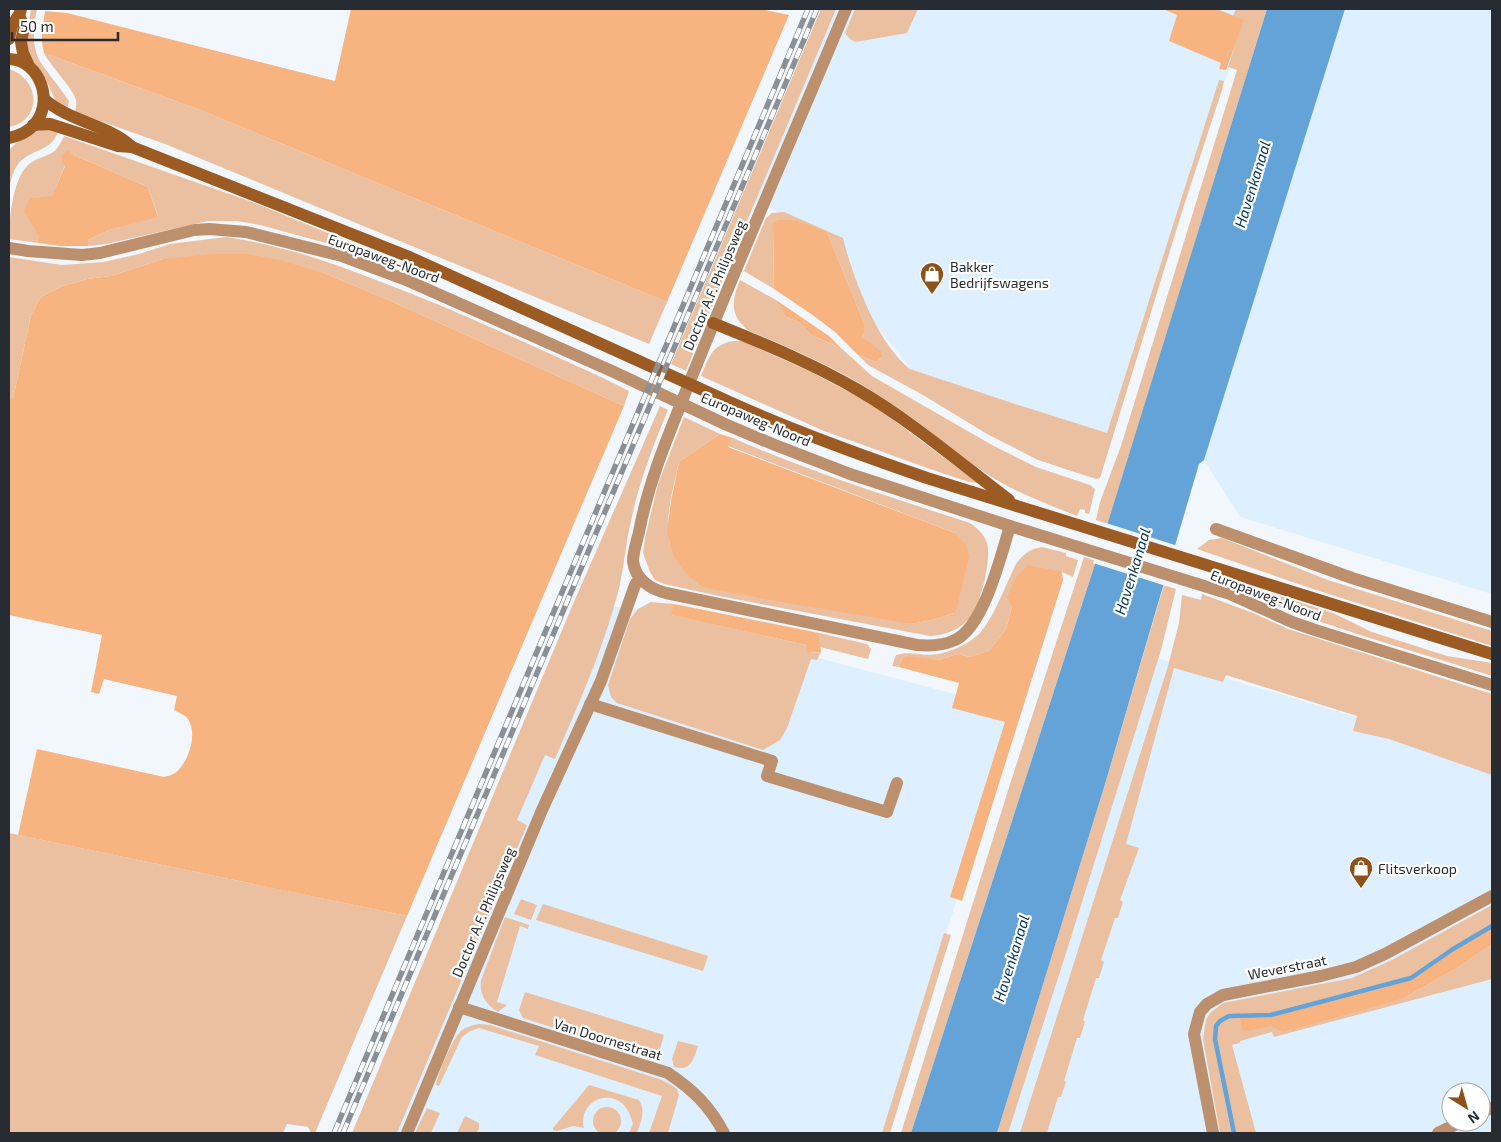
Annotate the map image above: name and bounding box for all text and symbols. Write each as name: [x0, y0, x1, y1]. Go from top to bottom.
scale bar: [12, 10, 119, 42]
text: 50 m: [20, 17, 54, 35]
water label: Havenkanaal: [1230, 138, 1274, 230]
street label: Doctor A.F. Philipsweg: [679, 217, 749, 353]
street label: Europaweg-Noord: [326, 230, 442, 286]
place label: Bakker Bedrijfswagens: [950, 258, 1049, 291]
shop icon: Bakker Bedrijfswagens: [919, 261, 945, 295]
street label: Europaweg-Noord: [699, 388, 813, 450]
water label: Havenkanaal: [1110, 525, 1154, 617]
street label: Europaweg-Noord: [1208, 566, 1324, 624]
street label: Doctor A.F. Philipsweg: [448, 844, 518, 980]
shop icon: Flitsverkoop: [1348, 855, 1374, 889]
place label: Flitsverkoop: [1378, 860, 1457, 877]
water label: Havenkanaal: [989, 912, 1033, 1004]
street label: Weverstraat: [1246, 951, 1328, 983]
street label: Van Doornestraat: [552, 1014, 664, 1064]
north arrow: [1441, 1082, 1491, 1132]
text: N: [1465, 1108, 1483, 1128]

